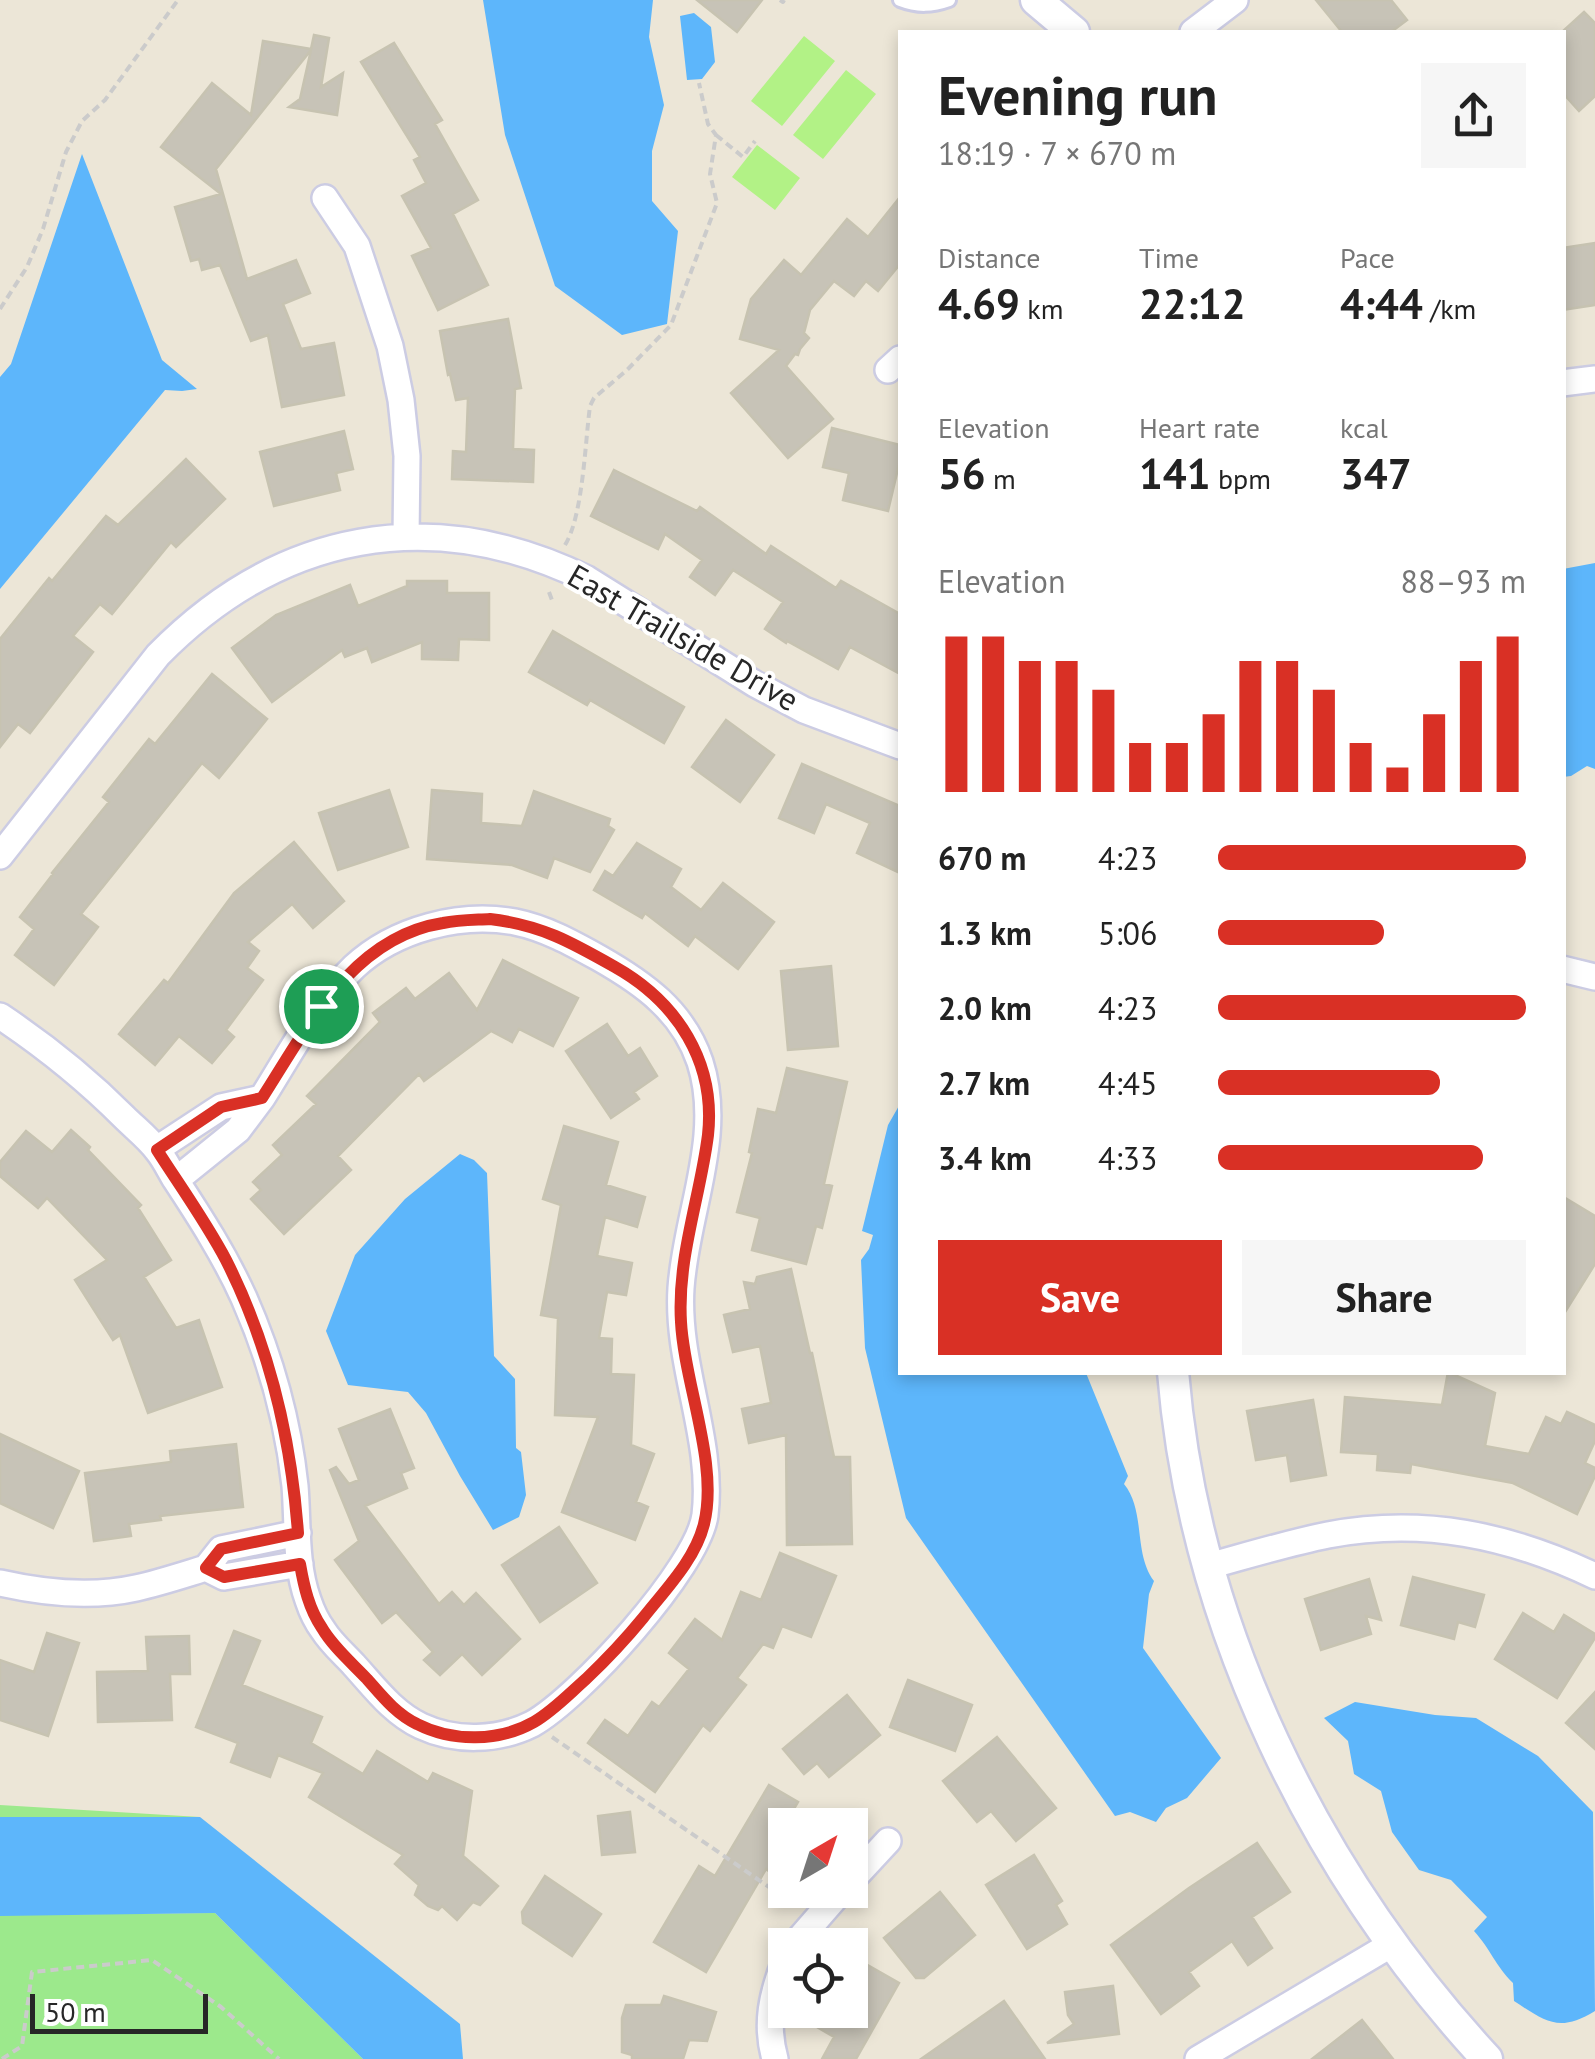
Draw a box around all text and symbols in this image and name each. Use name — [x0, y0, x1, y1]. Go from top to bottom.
text: Evening run — [938, 59, 1218, 130]
button: share — [1421, 63, 1526, 168]
text: 18:19 · 7 × 670 m — [938, 132, 1176, 174]
text: Distance — [938, 239, 1041, 276]
text: Time — [1139, 239, 1199, 276]
text: Pace — [1340, 239, 1395, 276]
text: 4.69 — [938, 276, 1020, 331]
text: 22:12 — [1139, 276, 1246, 331]
text: 4:44 — [1340, 276, 1423, 331]
text: km — [1020, 290, 1063, 327]
text: /km — [1423, 290, 1476, 327]
text: Elevation — [938, 409, 1050, 446]
text: Heart rate — [1139, 409, 1260, 446]
text: kcal — [1340, 409, 1388, 446]
text: 56 — [938, 446, 986, 501]
text: 141 — [1139, 446, 1210, 501]
text: 347 — [1340, 446, 1411, 501]
text: m — [986, 460, 1016, 497]
text: bpm — [1210, 460, 1271, 497]
street label: East Trailside Drive — [561, 554, 806, 720]
text: Elevation — [938, 560, 1065, 602]
text: 88–93 m — [1401, 560, 1526, 602]
text: 670 m — [938, 837, 1026, 879]
text: 4:23 — [1098, 837, 1157, 879]
text: 1.3 km — [938, 912, 1032, 954]
text: 5:06 — [1098, 912, 1157, 954]
pin — [279, 964, 364, 1049]
icon: arrive — [294, 979, 349, 1034]
text: 2.0 km — [938, 987, 1032, 1029]
text: 4:23 — [1098, 987, 1157, 1029]
text: 2.7 km — [938, 1062, 1030, 1104]
text: 4:45 — [1098, 1062, 1157, 1104]
text: 3.4 km — [938, 1137, 1032, 1179]
text: 4:33 — [1098, 1137, 1157, 1179]
button: Save — [938, 1240, 1222, 1355]
button: Share — [1242, 1240, 1526, 1355]
north arrow — [768, 1808, 868, 1908]
map controls — [768, 1808, 868, 2028]
button: locate — [768, 1928, 868, 2028]
scale bar — [30, 1989, 208, 2034]
text: 50 m — [45, 1993, 106, 2030]

